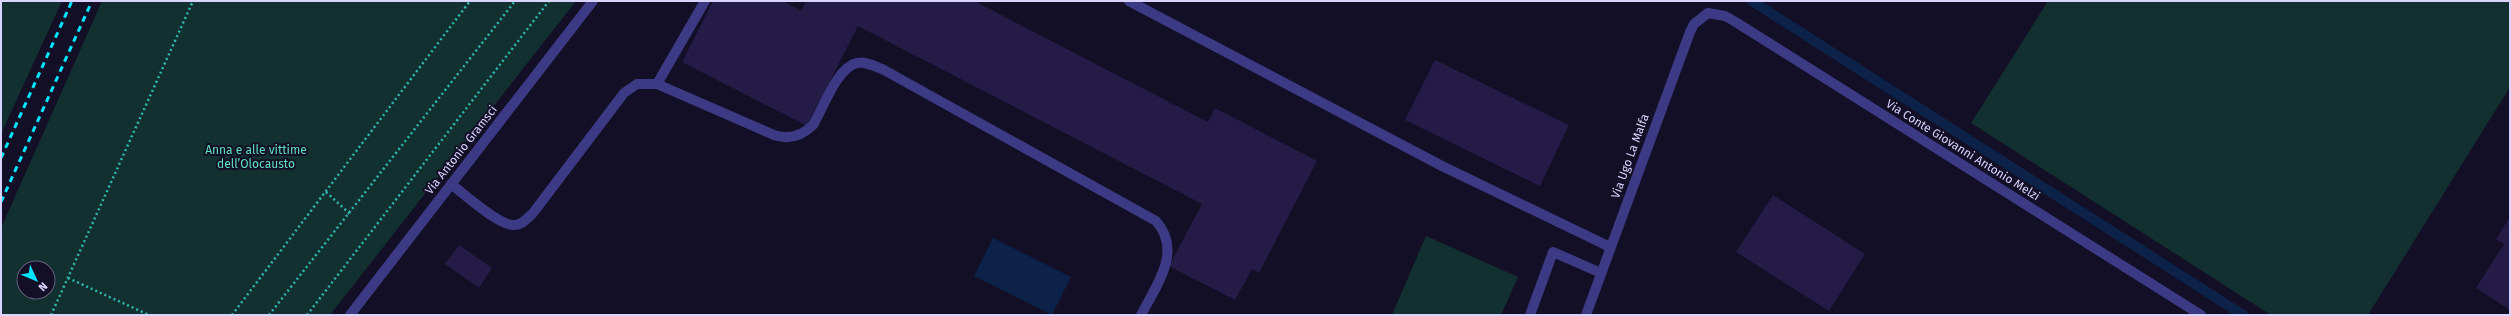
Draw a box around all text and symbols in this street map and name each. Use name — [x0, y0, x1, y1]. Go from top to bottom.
street label: Via Conte Giovanni Antonio Melzi — [1883, 97, 2043, 203]
street label: Via Antonio Gramsci — [422, 103, 500, 197]
street label: Via Ugo La Malfa — [1608, 112, 1652, 200]
park label: Anna e alle vittime dell’Olocausto — [205, 143, 307, 171]
north arrow — [16, 260, 56, 300]
text: N — [36, 279, 50, 294]

